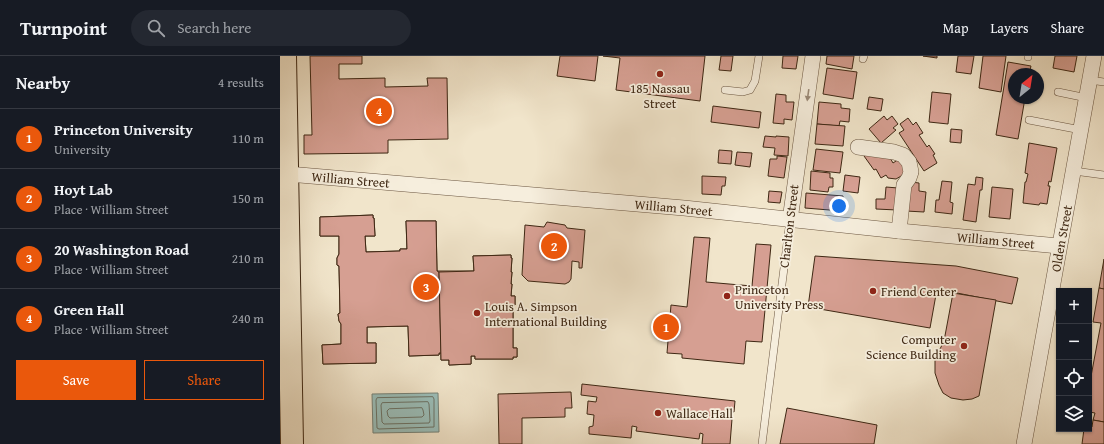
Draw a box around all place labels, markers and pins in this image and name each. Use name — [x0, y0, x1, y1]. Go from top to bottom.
marker: 185 Nassau Street — [655, 69, 665, 79]
place label: 185 Nassau Street — [630, 79, 690, 113]
pin: 4 — [366, 96, 392, 126]
pin: 2 — [541, 231, 567, 261]
pin: 3 — [413, 272, 439, 302]
place label: Princeton University Press — [735, 280, 823, 314]
place label: Friend Center — [881, 282, 957, 301]
marker: Friend Center — [868, 286, 878, 296]
marker: Princeton University Press — [722, 291, 732, 301]
place label: Louis A. Simpson International Building — [485, 297, 607, 331]
marker: Louis A. Simpson International Building — [472, 308, 482, 318]
pin: 1 — [653, 312, 679, 342]
place label: Computer Science Building — [866, 330, 957, 364]
marker: Computer Science Building — [959, 341, 969, 351]
place label: Wallace Hall — [666, 404, 733, 423]
marker: Wallace Hall — [653, 408, 663, 418]

